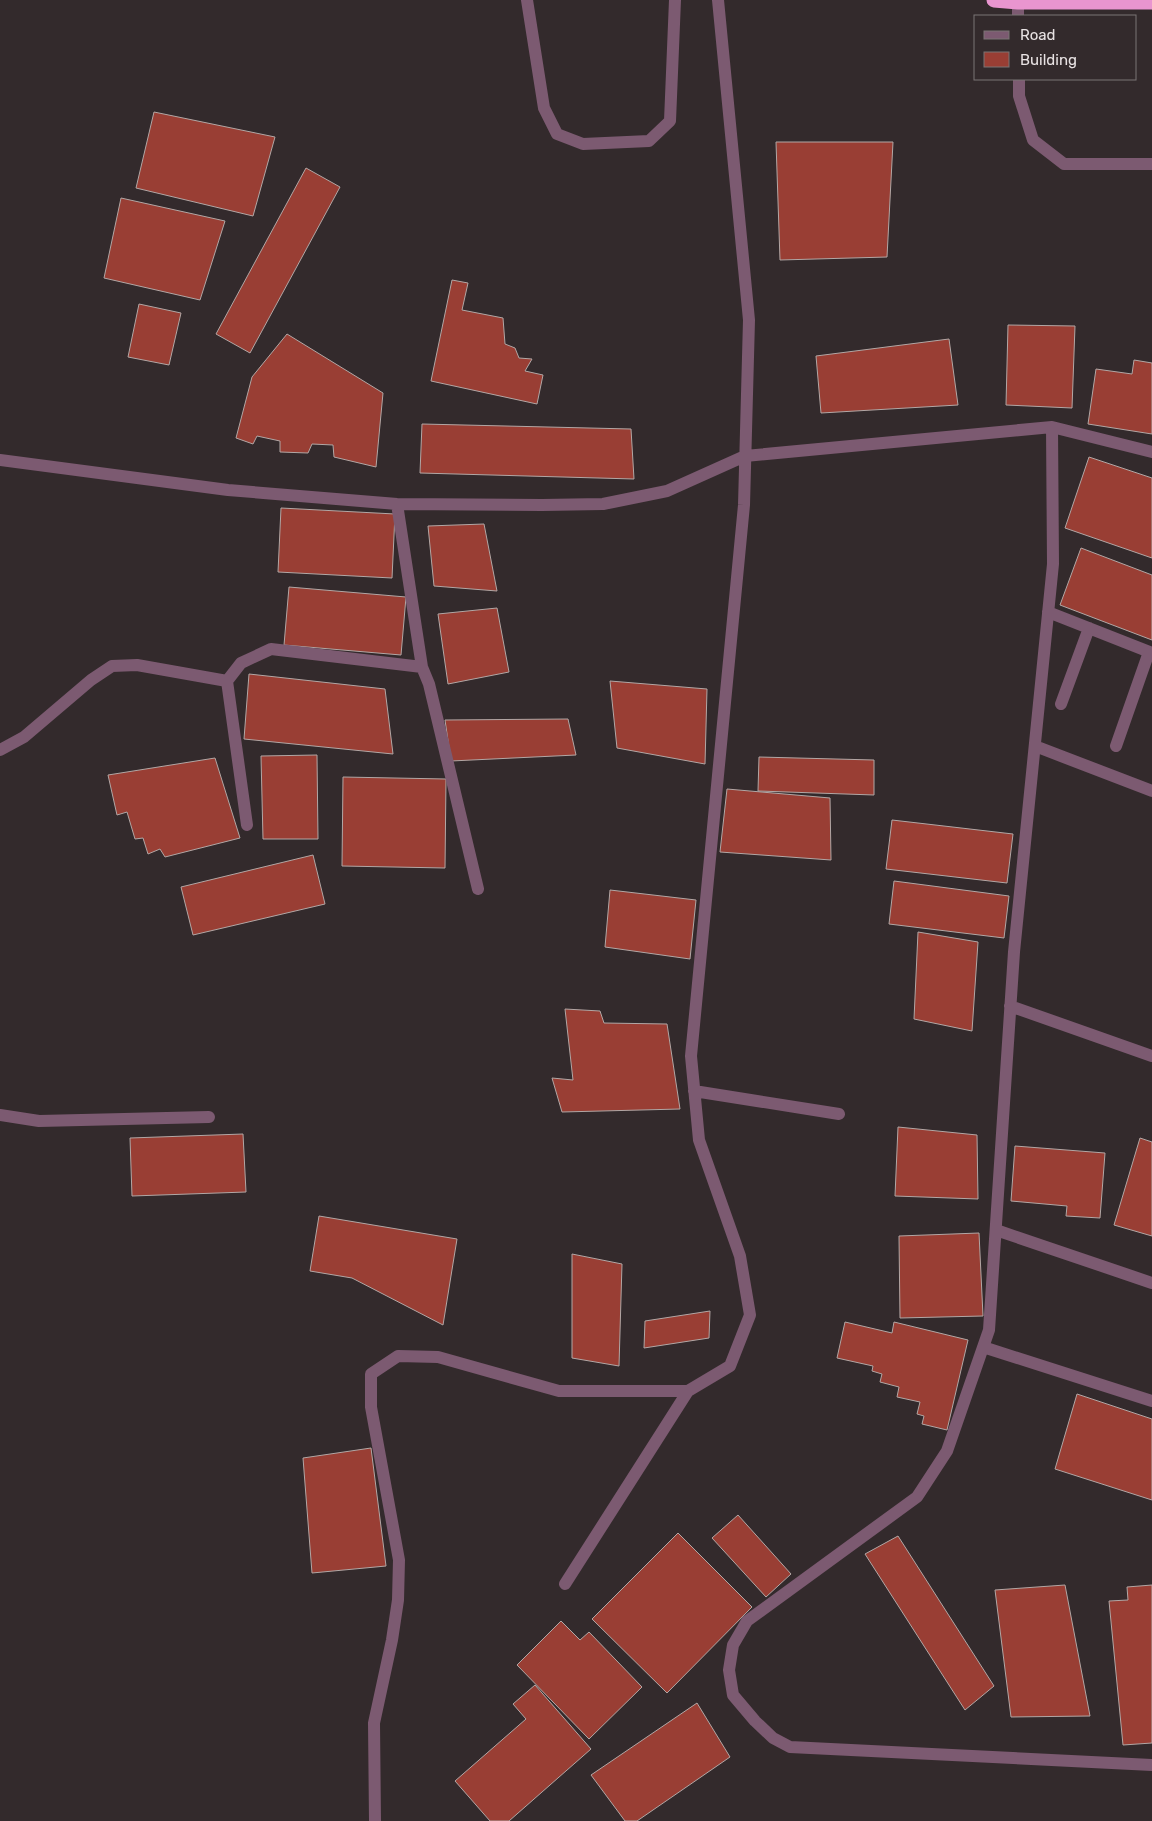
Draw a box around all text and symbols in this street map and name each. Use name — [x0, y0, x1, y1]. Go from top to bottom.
legend — [974, 15, 1137, 80]
text: Road — [1020, 26, 1056, 44]
text: Building — [1020, 51, 1077, 69]

